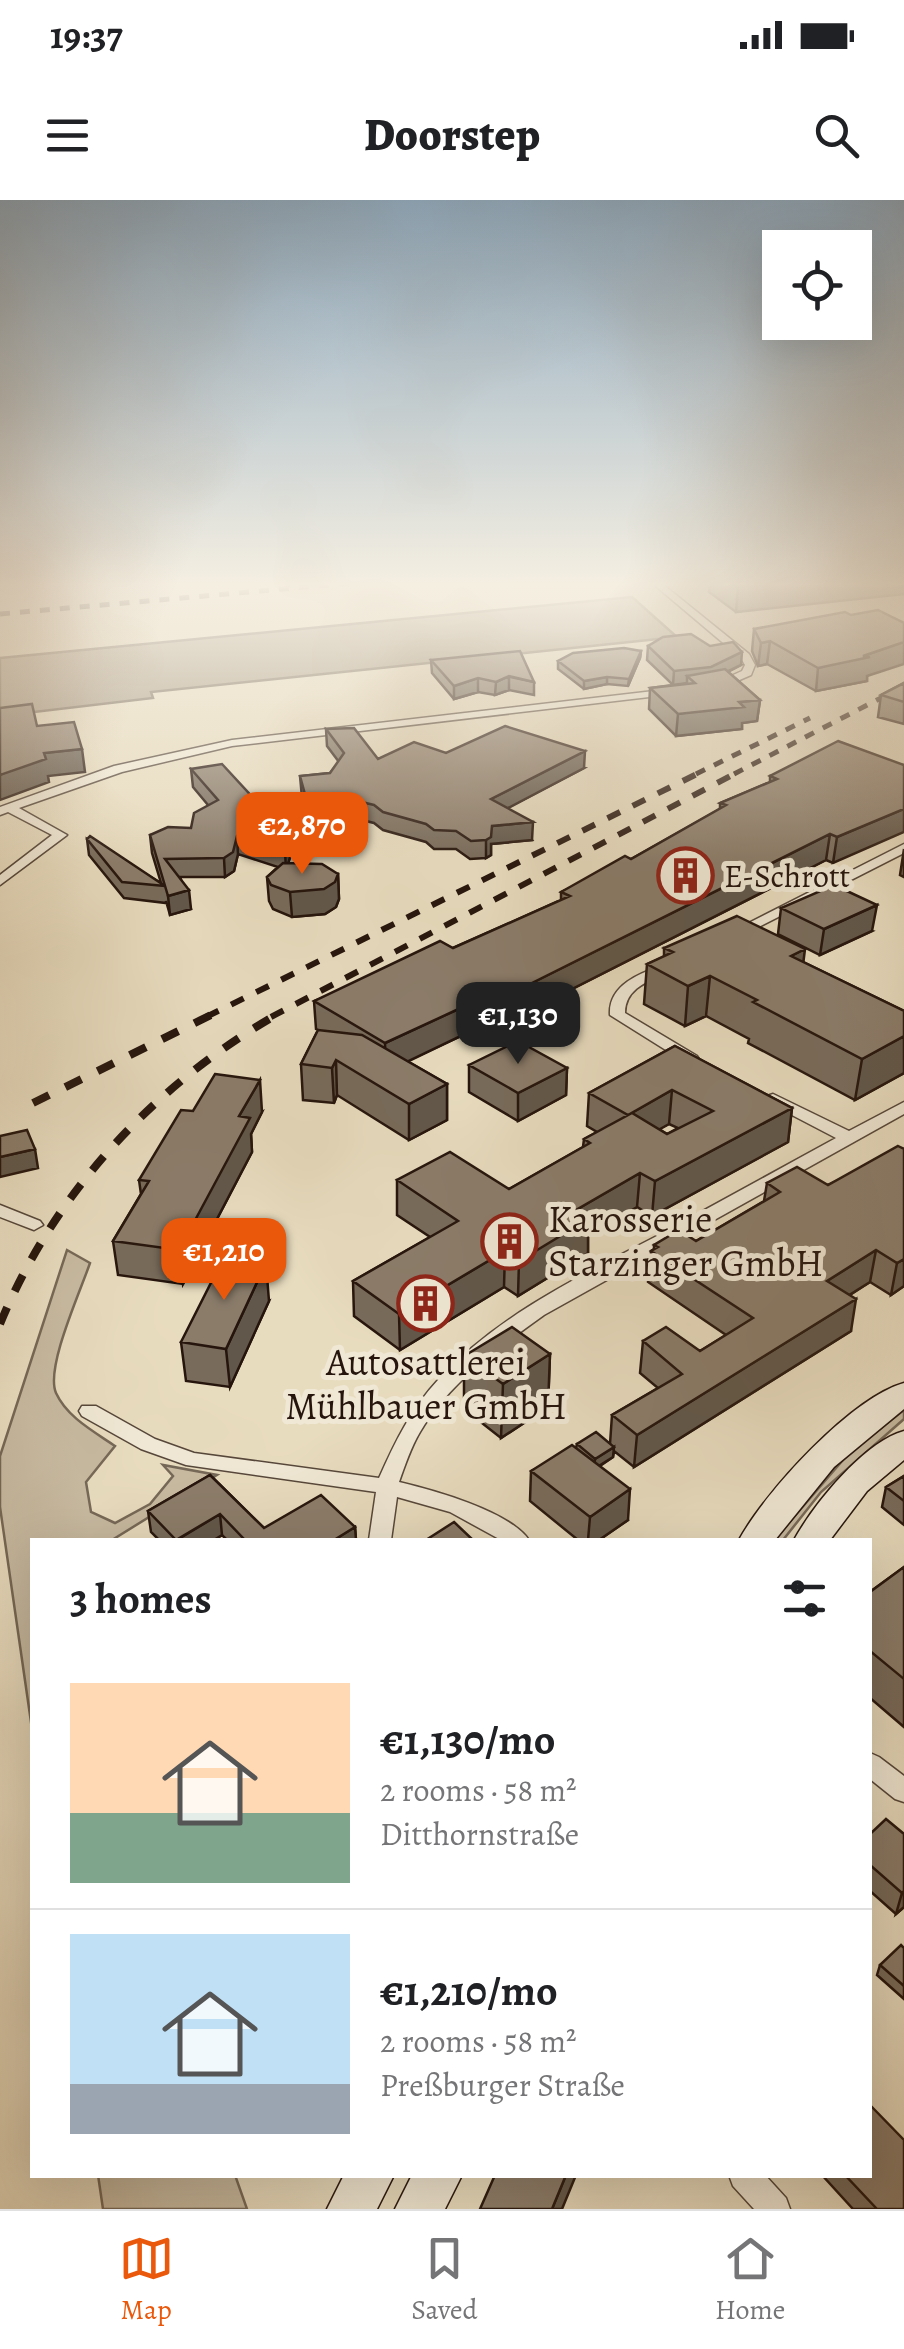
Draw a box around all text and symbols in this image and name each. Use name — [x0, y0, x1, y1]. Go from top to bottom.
text: 19:37 — [50, 9, 123, 61]
text: Doorstep — [364, 104, 540, 166]
icon: menu — [40, 108, 95, 163]
icon: search — [809, 108, 864, 163]
map controls — [762, 230, 872, 340]
button: locate — [762, 230, 872, 340]
pin: €2,870 — [221, 792, 383, 877]
text: €2,870 — [258, 802, 346, 846]
building icon: E-Schrott — [655, 846, 715, 906]
place label: E-Schrott — [724, 854, 850, 898]
pin: €1,130 — [437, 982, 599, 1067]
text: €1,130 — [478, 992, 558, 1036]
place label: Karosserie Starzinger GmbH — [548, 1193, 824, 1289]
building icon: Karosserie Starzinger GmbH — [479, 1211, 539, 1271]
pin: €1,210 — [143, 1218, 305, 1303]
text: €1,210 — [183, 1228, 265, 1272]
building icon: Autosattlerei Mühlbauer GmbH — [396, 1274, 456, 1334]
place label: Autosattlerei Mühlbauer GmbH — [285, 1336, 567, 1432]
text: 3 homes — [70, 1570, 212, 1627]
icon: filters — [777, 1571, 832, 1626]
text: €1,130/mo — [380, 1711, 555, 1768]
icon: home — [150, 1723, 270, 1843]
text: 2 rooms · 58 m² — [380, 1768, 577, 1812]
text: Ditthornstraße — [380, 1812, 579, 1856]
text: €1,210/mo — [380, 1962, 558, 2019]
icon: home — [150, 1974, 270, 2094]
text: 2 rooms · 58 m² — [380, 2019, 577, 2063]
text: Preßburger Straße — [380, 2063, 625, 2107]
tab: Map — [119, 2231, 174, 2329]
tab: Saved — [411, 2231, 478, 2329]
tab: Home — [715, 2231, 785, 2329]

